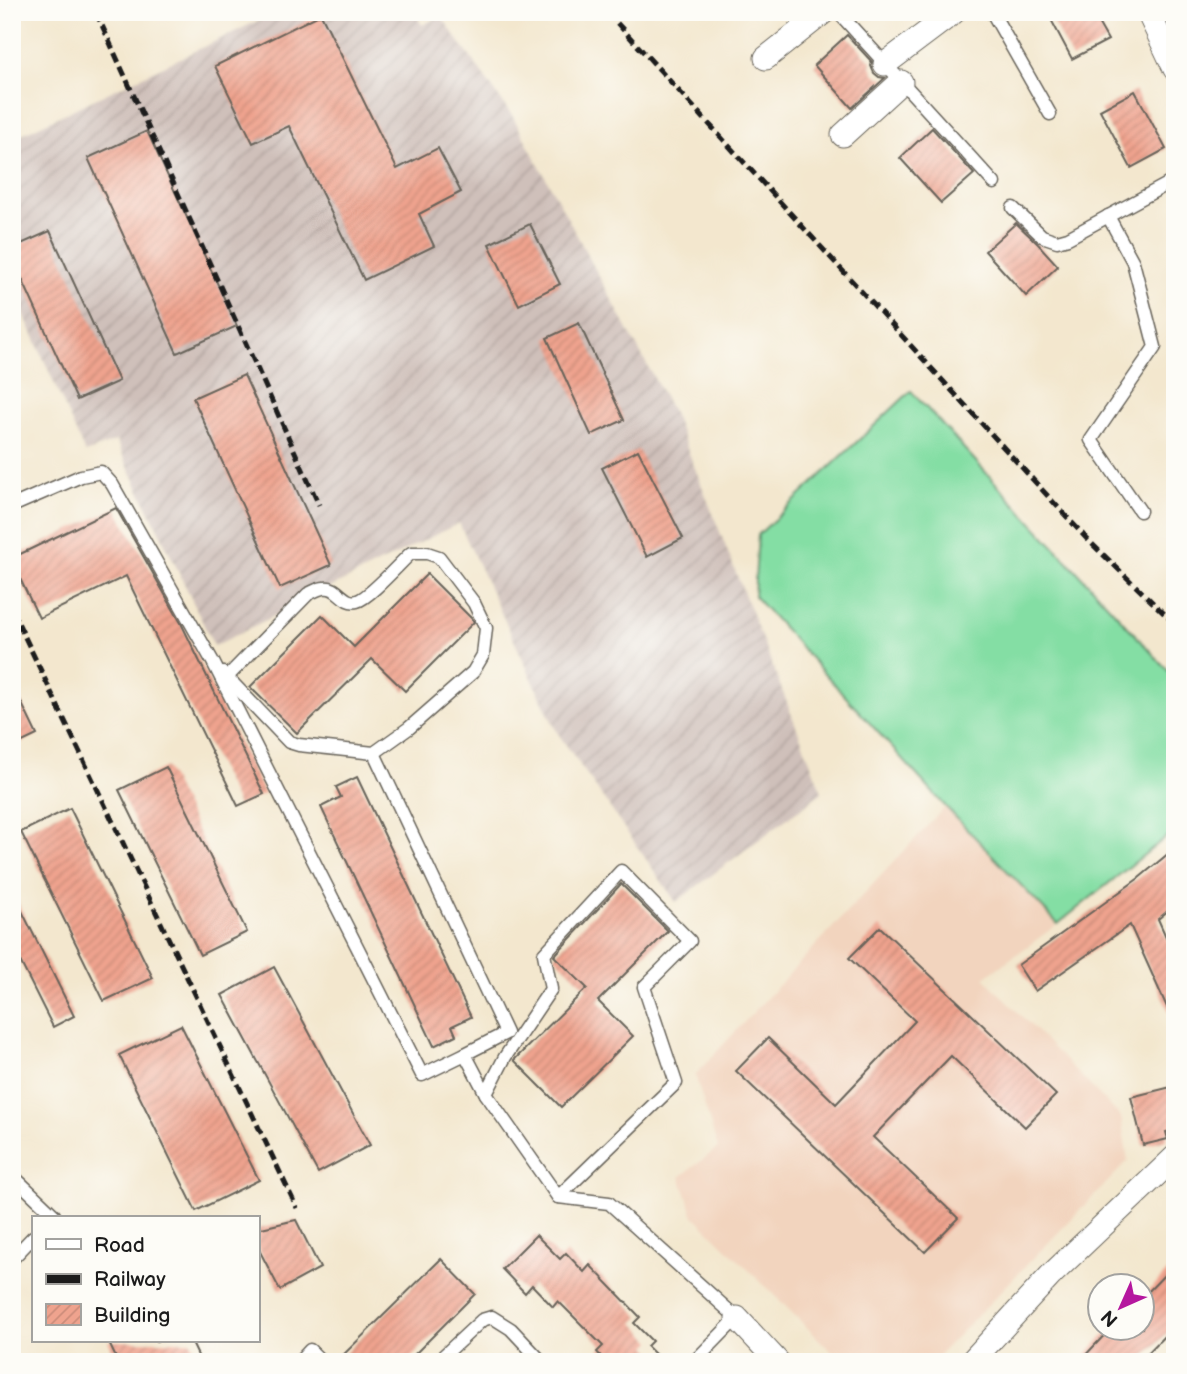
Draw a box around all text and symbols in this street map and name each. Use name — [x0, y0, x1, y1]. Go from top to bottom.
legend — [32, 1216, 259, 1342]
text: Road — [94, 1233, 145, 1258]
text: Railway — [94, 1267, 166, 1292]
north arrow — [1086, 1272, 1156, 1342]
text: Building — [94, 1303, 170, 1328]
text: N — [1097, 1305, 1123, 1331]

